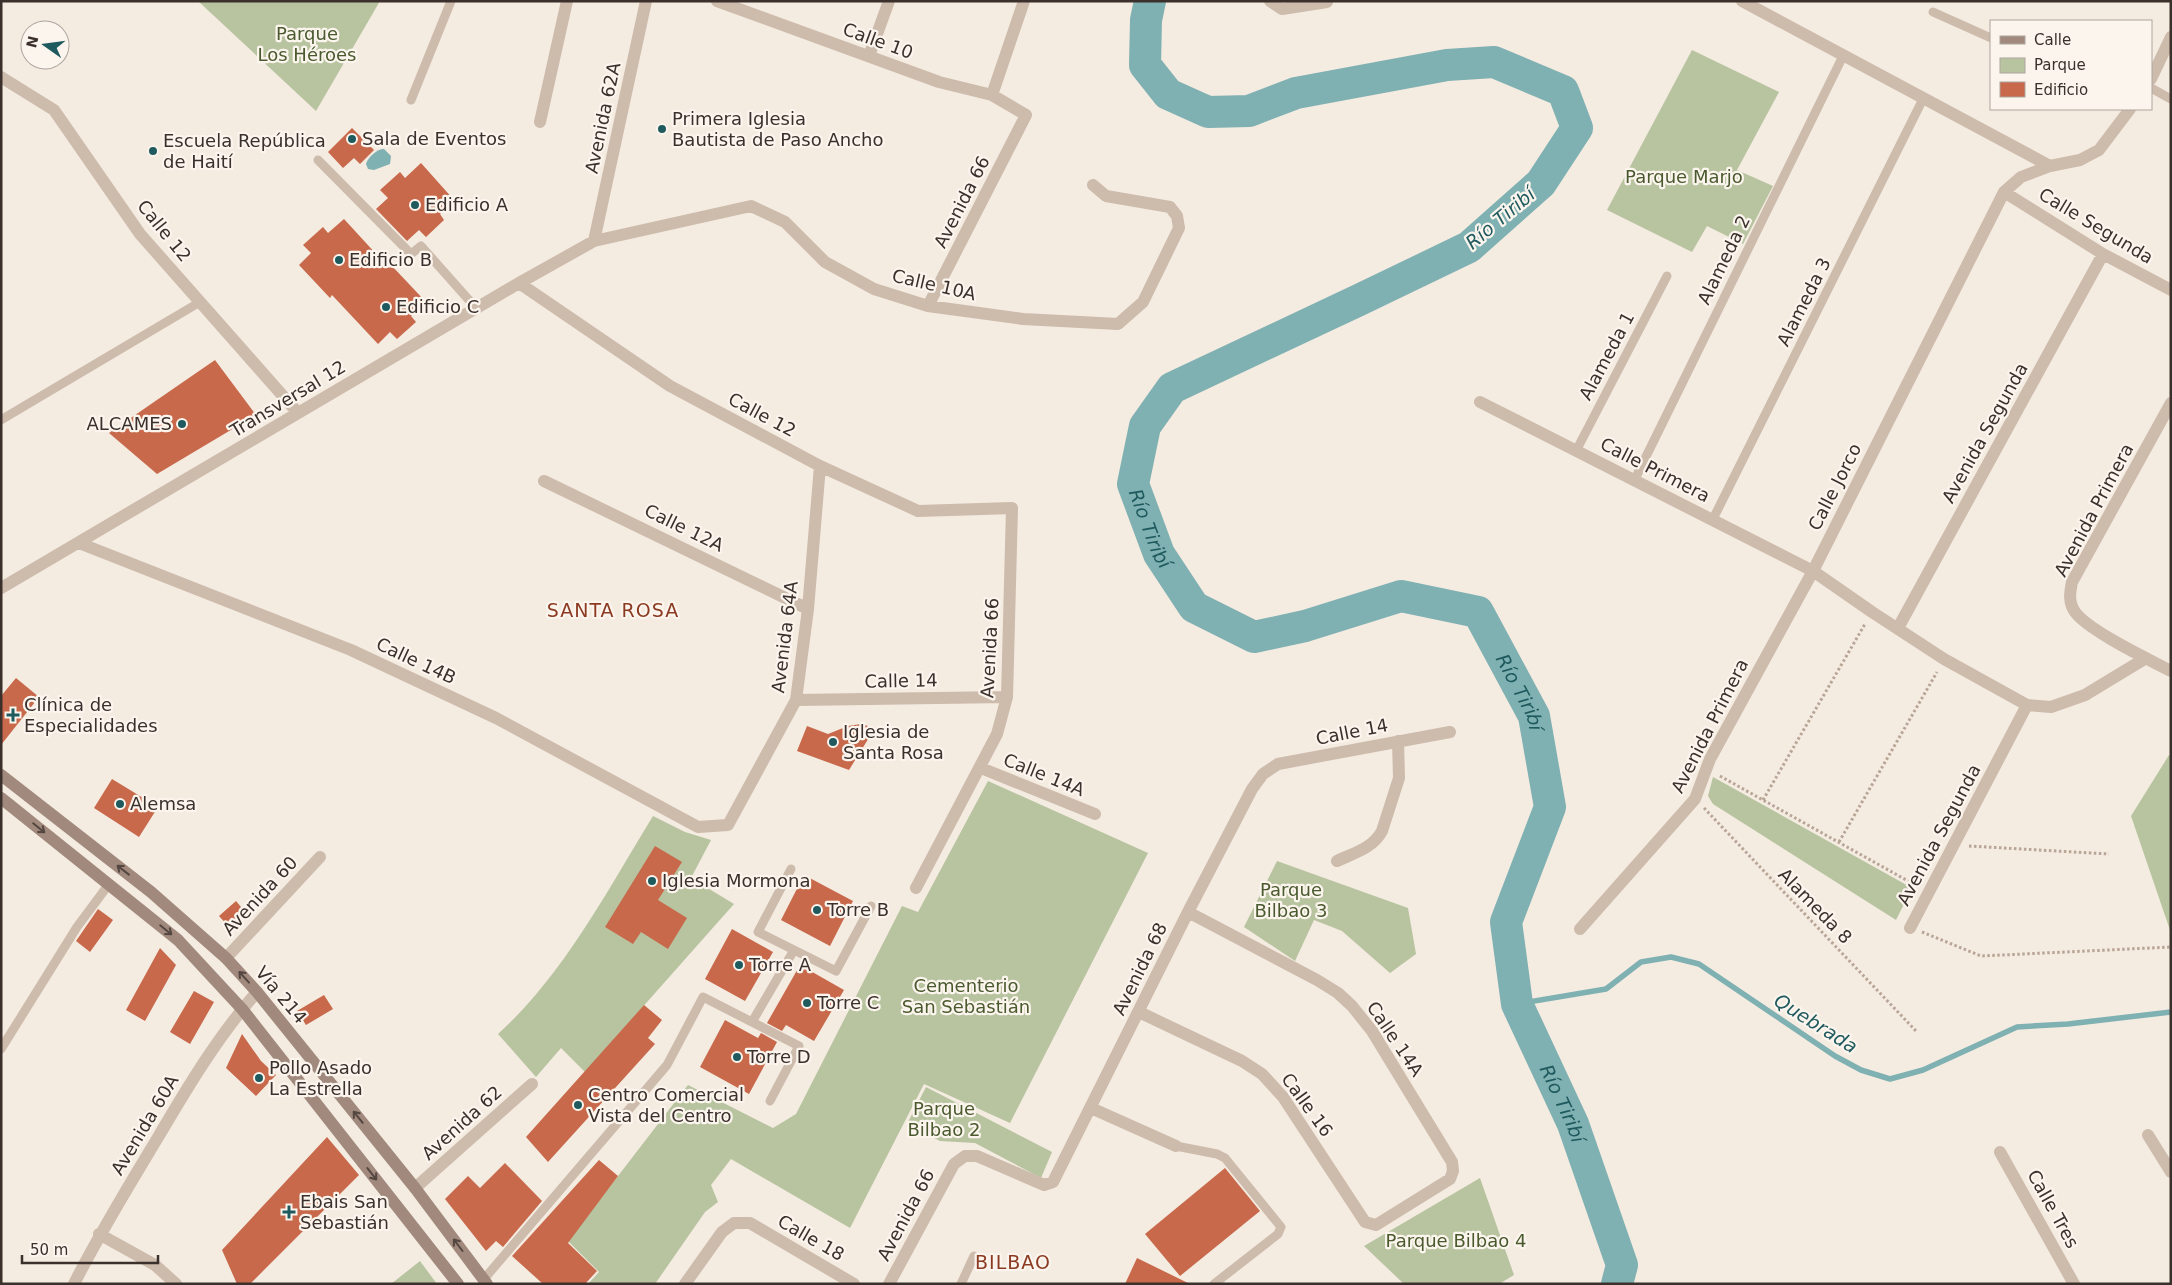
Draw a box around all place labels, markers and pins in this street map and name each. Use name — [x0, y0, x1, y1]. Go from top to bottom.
place label: Primera Iglesia Bautista de Paso Ancho — [672, 108, 883, 150]
marker: Primera Iglesia Bautista de Paso Ancho — [656, 123, 668, 135]
place label: Sala de Eventos — [362, 128, 506, 149]
place label: Escuela República de Haití — [163, 130, 326, 172]
marker: Sala de Eventos — [346, 133, 358, 145]
marker: Escuela República de Haití — [147, 145, 159, 157]
place label: Edificio A — [425, 194, 509, 215]
marker: Edificio A — [409, 199, 421, 211]
place label: Edificio B — [349, 249, 432, 270]
marker: Edificio B — [333, 254, 345, 266]
place label: Edificio C — [396, 296, 479, 317]
marker: Edificio C — [380, 301, 392, 313]
place label: ALCAMES — [86, 413, 172, 434]
marker: ALCAMES — [176, 418, 188, 430]
place label: Clínica de Especialidades — [24, 694, 158, 736]
marker: Clínica de Especialidades — [6, 708, 20, 722]
place label: Iglesia de Santa Rosa — [843, 721, 944, 763]
marker: Iglesia de Santa Rosa — [827, 736, 839, 748]
place label: Alemsa — [130, 793, 196, 814]
marker: Alemsa — [114, 798, 126, 810]
place label: Iglesia Mormona — [662, 870, 811, 891]
marker: Iglesia Mormona — [646, 875, 658, 887]
place label: Torre B — [826, 899, 889, 920]
marker: Torre B — [811, 904, 823, 916]
place label: Torre A — [748, 954, 812, 975]
marker: Torre A — [733, 959, 745, 971]
place label: Torre C — [816, 992, 879, 1013]
marker: Torre C — [801, 997, 813, 1009]
place label: Torre D — [746, 1046, 811, 1067]
marker: Torre D — [731, 1051, 743, 1063]
place label: Pollo Asado La Estrella — [269, 1057, 372, 1099]
marker: Pollo Asado La Estrella — [253, 1072, 265, 1084]
place label: Centro Comercial Vista del Centro — [588, 1084, 744, 1126]
marker: Centro Comercial Vista del Centro — [572, 1099, 584, 1111]
place label: Ebais San Sebastián — [300, 1191, 389, 1233]
marker: Ebais San Sebastián — [282, 1205, 296, 1219]

